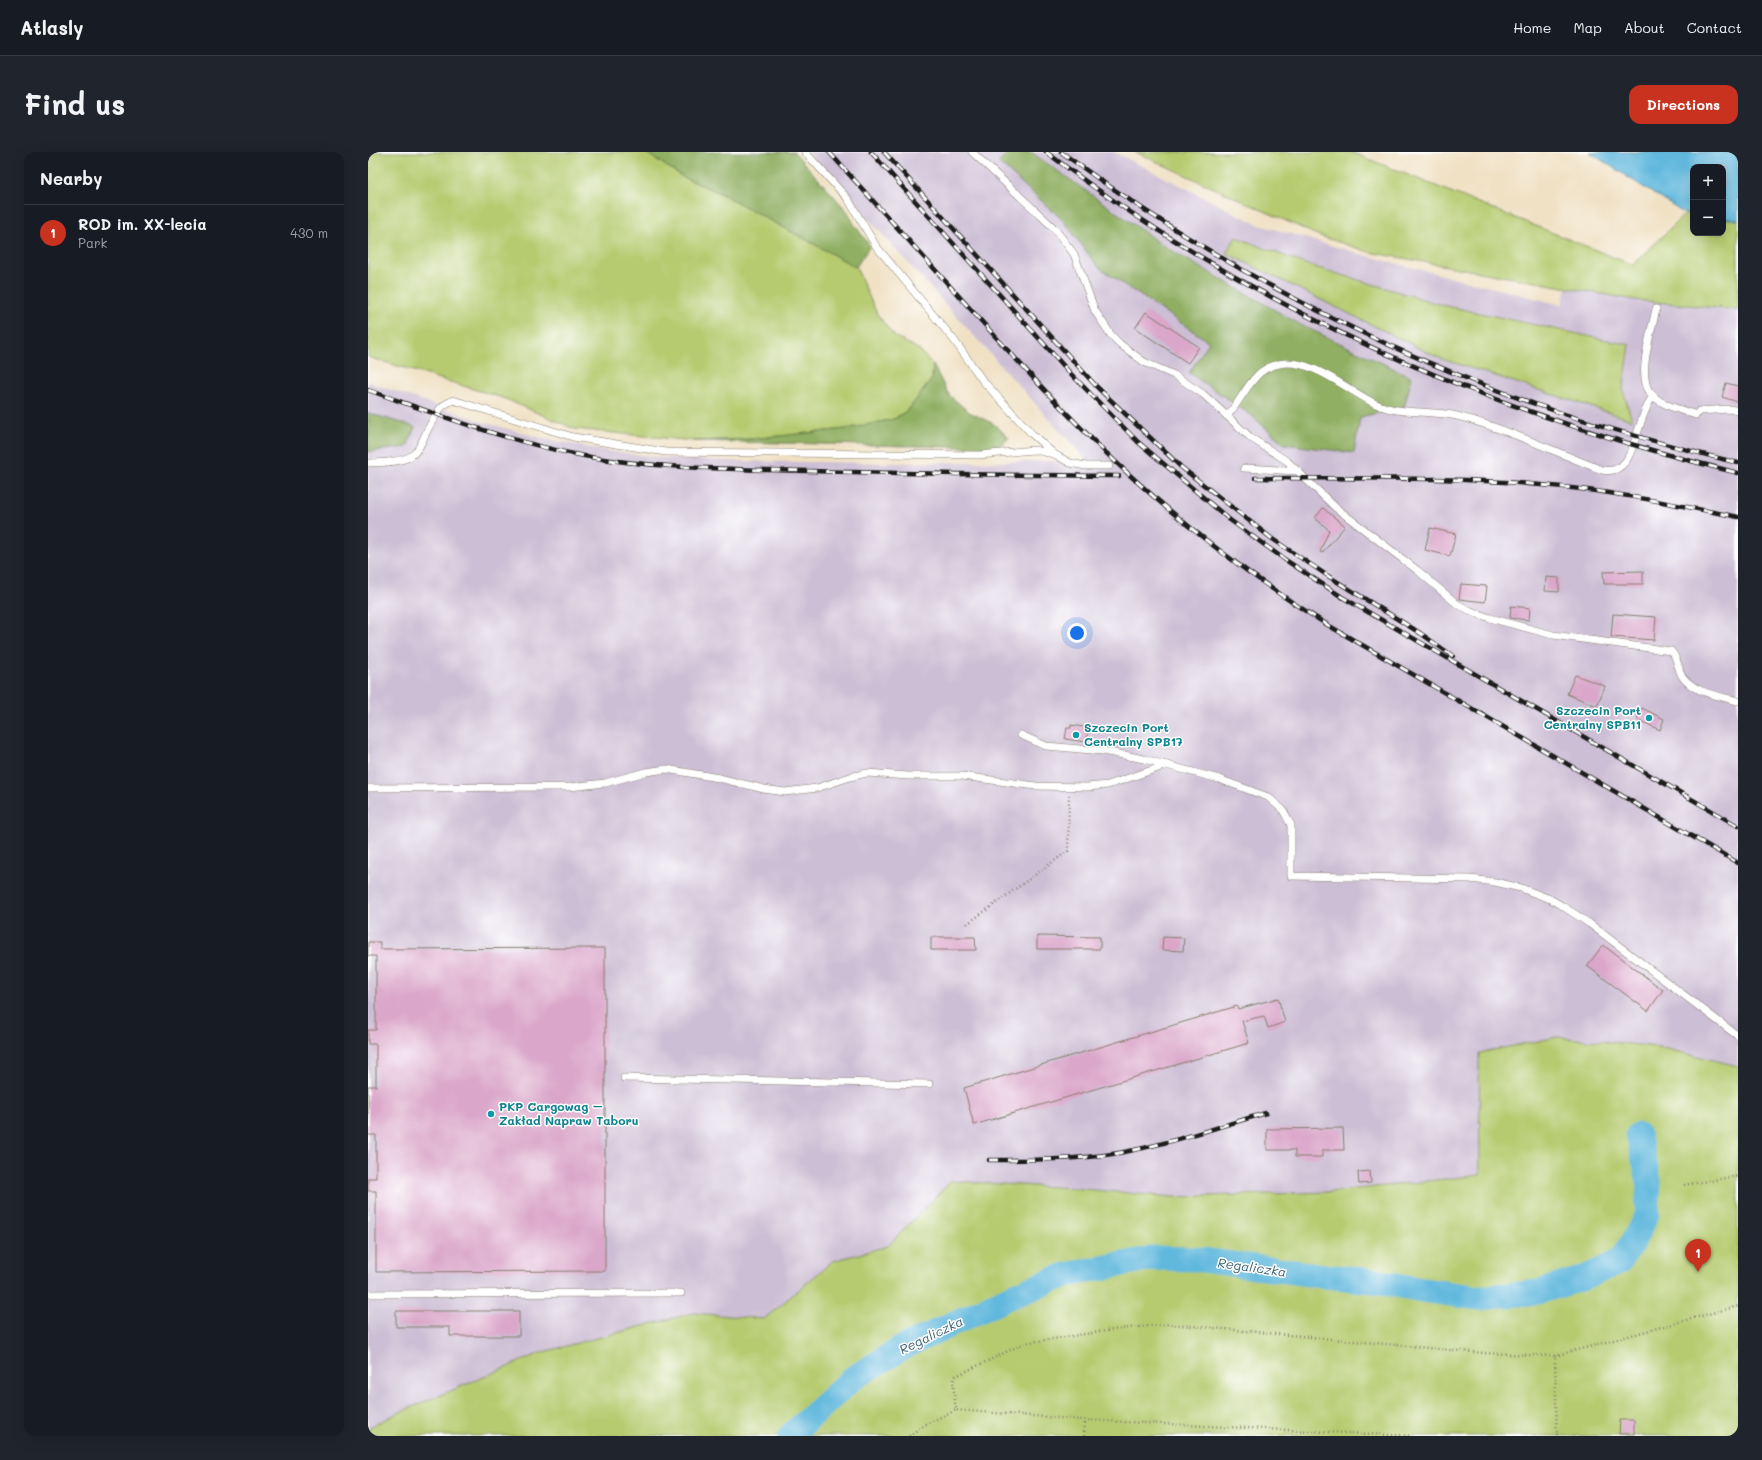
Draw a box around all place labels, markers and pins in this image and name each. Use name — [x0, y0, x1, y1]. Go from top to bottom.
place label: Szczecin Port Centralny SPB11 — [1544, 702, 1641, 732]
marker: Szczecin Port Centralny SPB11 — [1644, 713, 1654, 723]
place label: Szczecin Port Centralny SPB17 — [1084, 719, 1183, 749]
marker: Szczecin Port Centralny SPB17 — [1071, 730, 1081, 740]
place label: PKP Cargowag – Zakład Napraw Taboru — [499, 1098, 639, 1128]
marker: PKP Cargowag – Zakład Napraw Taboru — [486, 1109, 496, 1119]
pin: 1 — [1685, 1239, 1711, 1272]

